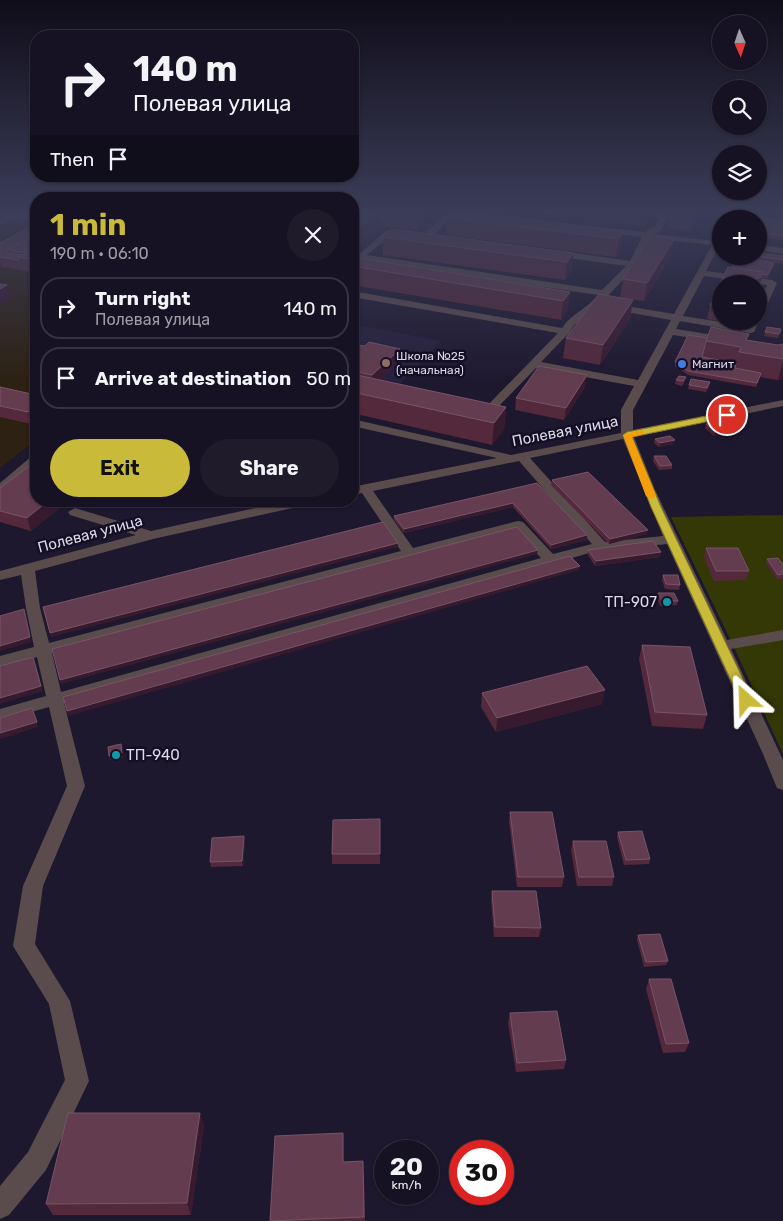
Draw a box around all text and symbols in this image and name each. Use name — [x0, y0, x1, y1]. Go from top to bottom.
north arrow — [712, 15, 768, 70]
map controls — [712, 15, 767, 330]
text: 140 m — [133, 48, 238, 90]
icon: right — [50, 50, 115, 115]
button: search — [712, 80, 767, 135]
text: Полевая улица — [133, 90, 291, 117]
icon: arrive — [104, 145, 132, 173]
button: layers — [712, 145, 767, 200]
text: Then — [50, 148, 94, 171]
text: 1 min — [50, 207, 127, 243]
button: close — [287, 209, 339, 261]
button: + — [712, 210, 767, 265]
text: 190 m · 06:10 — [50, 244, 149, 263]
button: − — [712, 275, 767, 330]
text: Turn right — [95, 287, 190, 310]
icon: right — [52, 294, 80, 322]
text: 140 m — [283, 297, 337, 320]
text: Полевая улица — [95, 310, 210, 329]
place label: Школа №25 (начальная) — [396, 349, 465, 377]
marker: Школа №25 (начальная) — [380, 357, 392, 369]
place label: Магнит — [692, 357, 734, 371]
marker: Магнит — [676, 358, 688, 370]
icon: arrive — [52, 364, 80, 392]
text: Arrive at destination — [95, 367, 291, 390]
text: 50 m — [306, 367, 351, 390]
pin — [706, 394, 748, 436]
icon: arrive — [713, 401, 741, 429]
street label: Полевая улица — [510, 412, 620, 450]
button: Exit — [50, 439, 190, 497]
button: Share — [200, 439, 339, 497]
street label: Полевая улица — [36, 511, 144, 557]
place label: ТП-907 — [605, 593, 657, 611]
marker: ТП-907 — [661, 596, 673, 608]
position arrow — [719, 673, 771, 725]
place label: ТП-940 — [126, 746, 180, 764]
marker: ТП-940 — [110, 749, 122, 761]
speed limit sign: 30 — [449, 1140, 514, 1205]
text: 20 — [390, 1152, 423, 1181]
text: km/h — [392, 1178, 421, 1192]

